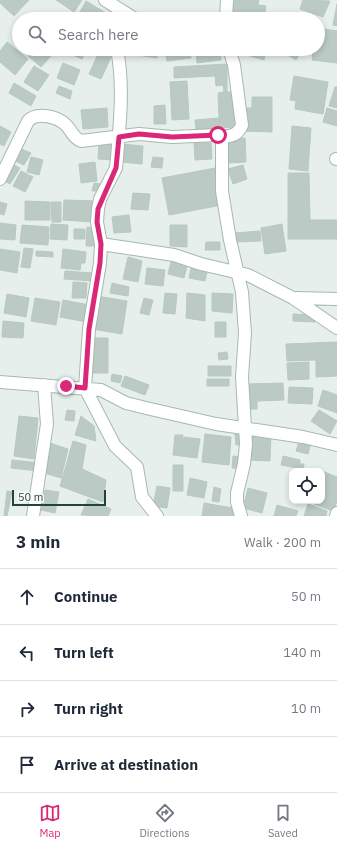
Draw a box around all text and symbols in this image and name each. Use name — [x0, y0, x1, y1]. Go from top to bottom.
search box — [12, 12, 325, 56]
icon: search — [26, 23, 48, 45]
text: Search here — [58, 25, 138, 44]
route start — [209, 126, 227, 144]
route end — [57, 377, 75, 395]
map controls — [289, 468, 325, 504]
button: locate — [289, 468, 325, 504]
scale bar — [12, 488, 106, 507]
text: 50 m — [18, 490, 43, 504]
text: 3 min — [16, 531, 60, 553]
text: Walk · 200 m — [244, 534, 321, 551]
icon: ahead — [16, 586, 38, 608]
text: Continue — [54, 587, 118, 606]
text: 50 m — [291, 588, 321, 605]
icon: left — [16, 642, 38, 664]
text: Turn left — [54, 643, 114, 662]
text: 140 m — [283, 644, 321, 661]
icon: right — [16, 698, 38, 720]
text: Turn right — [54, 699, 123, 718]
text: 10 m — [291, 700, 321, 717]
icon: arrive — [16, 754, 38, 776]
text: Arrive at destination — [54, 755, 198, 774]
tab: Map — [39, 802, 61, 840]
tab: Directions — [139, 802, 190, 840]
tab: Saved — [268, 802, 298, 840]

